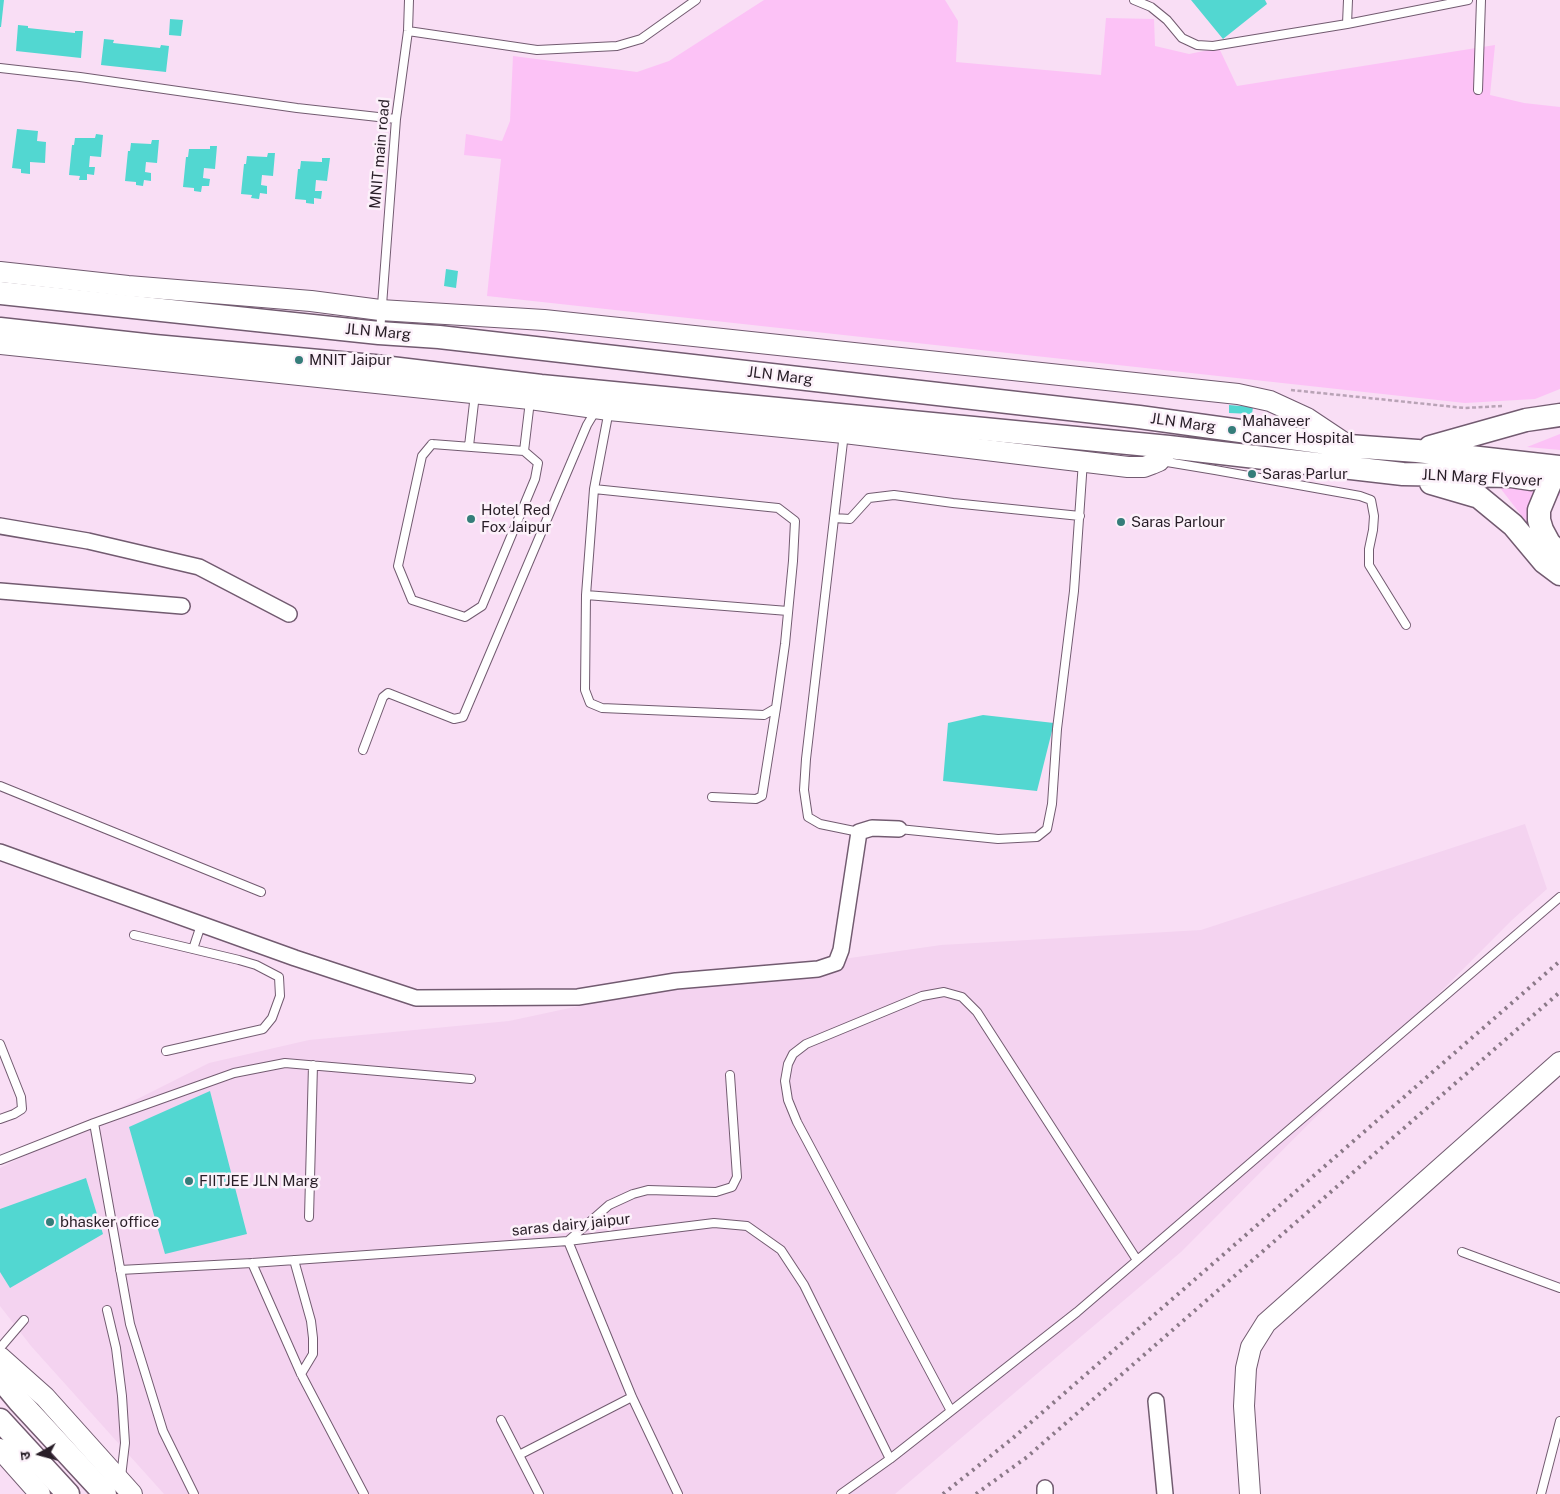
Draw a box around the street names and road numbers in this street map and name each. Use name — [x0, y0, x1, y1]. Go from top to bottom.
street label: MNIT main road — [366, 98, 394, 210]
street label: JLN Marg — [344, 320, 412, 344]
street label: JLN Marg — [746, 363, 814, 389]
street label: JLN Marg — [1149, 409, 1217, 437]
street label: JLN Marg Flyover — [1421, 466, 1543, 490]
street label: saras dairy jaipur — [511, 1210, 631, 1240]

